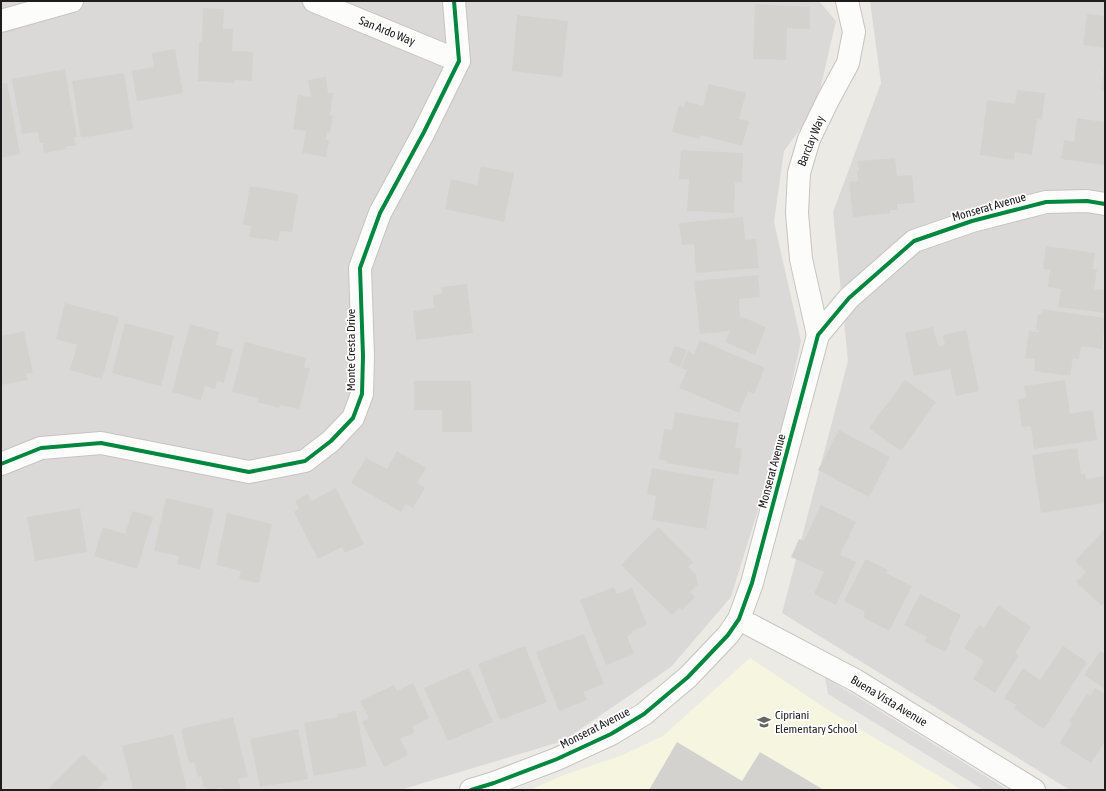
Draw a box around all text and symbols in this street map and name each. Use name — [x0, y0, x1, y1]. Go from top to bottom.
street label: San Ardo Way — [357, 13, 417, 49]
street label: Barclay Way — [794, 114, 828, 168]
street label: Monserat Avenue — [950, 190, 1028, 224]
street label: Monte Cresta Drive — [344, 309, 358, 391]
street label: Monserat Avenue — [755, 432, 789, 510]
street label: Buena Vista Avenue — [848, 673, 930, 729]
street label: Monserat Avenue — [558, 704, 632, 752]
place label: Cipriani Elementary School — [775, 708, 858, 736]
school or university icon: Cipriani Elementary School — [756, 714, 772, 730]

